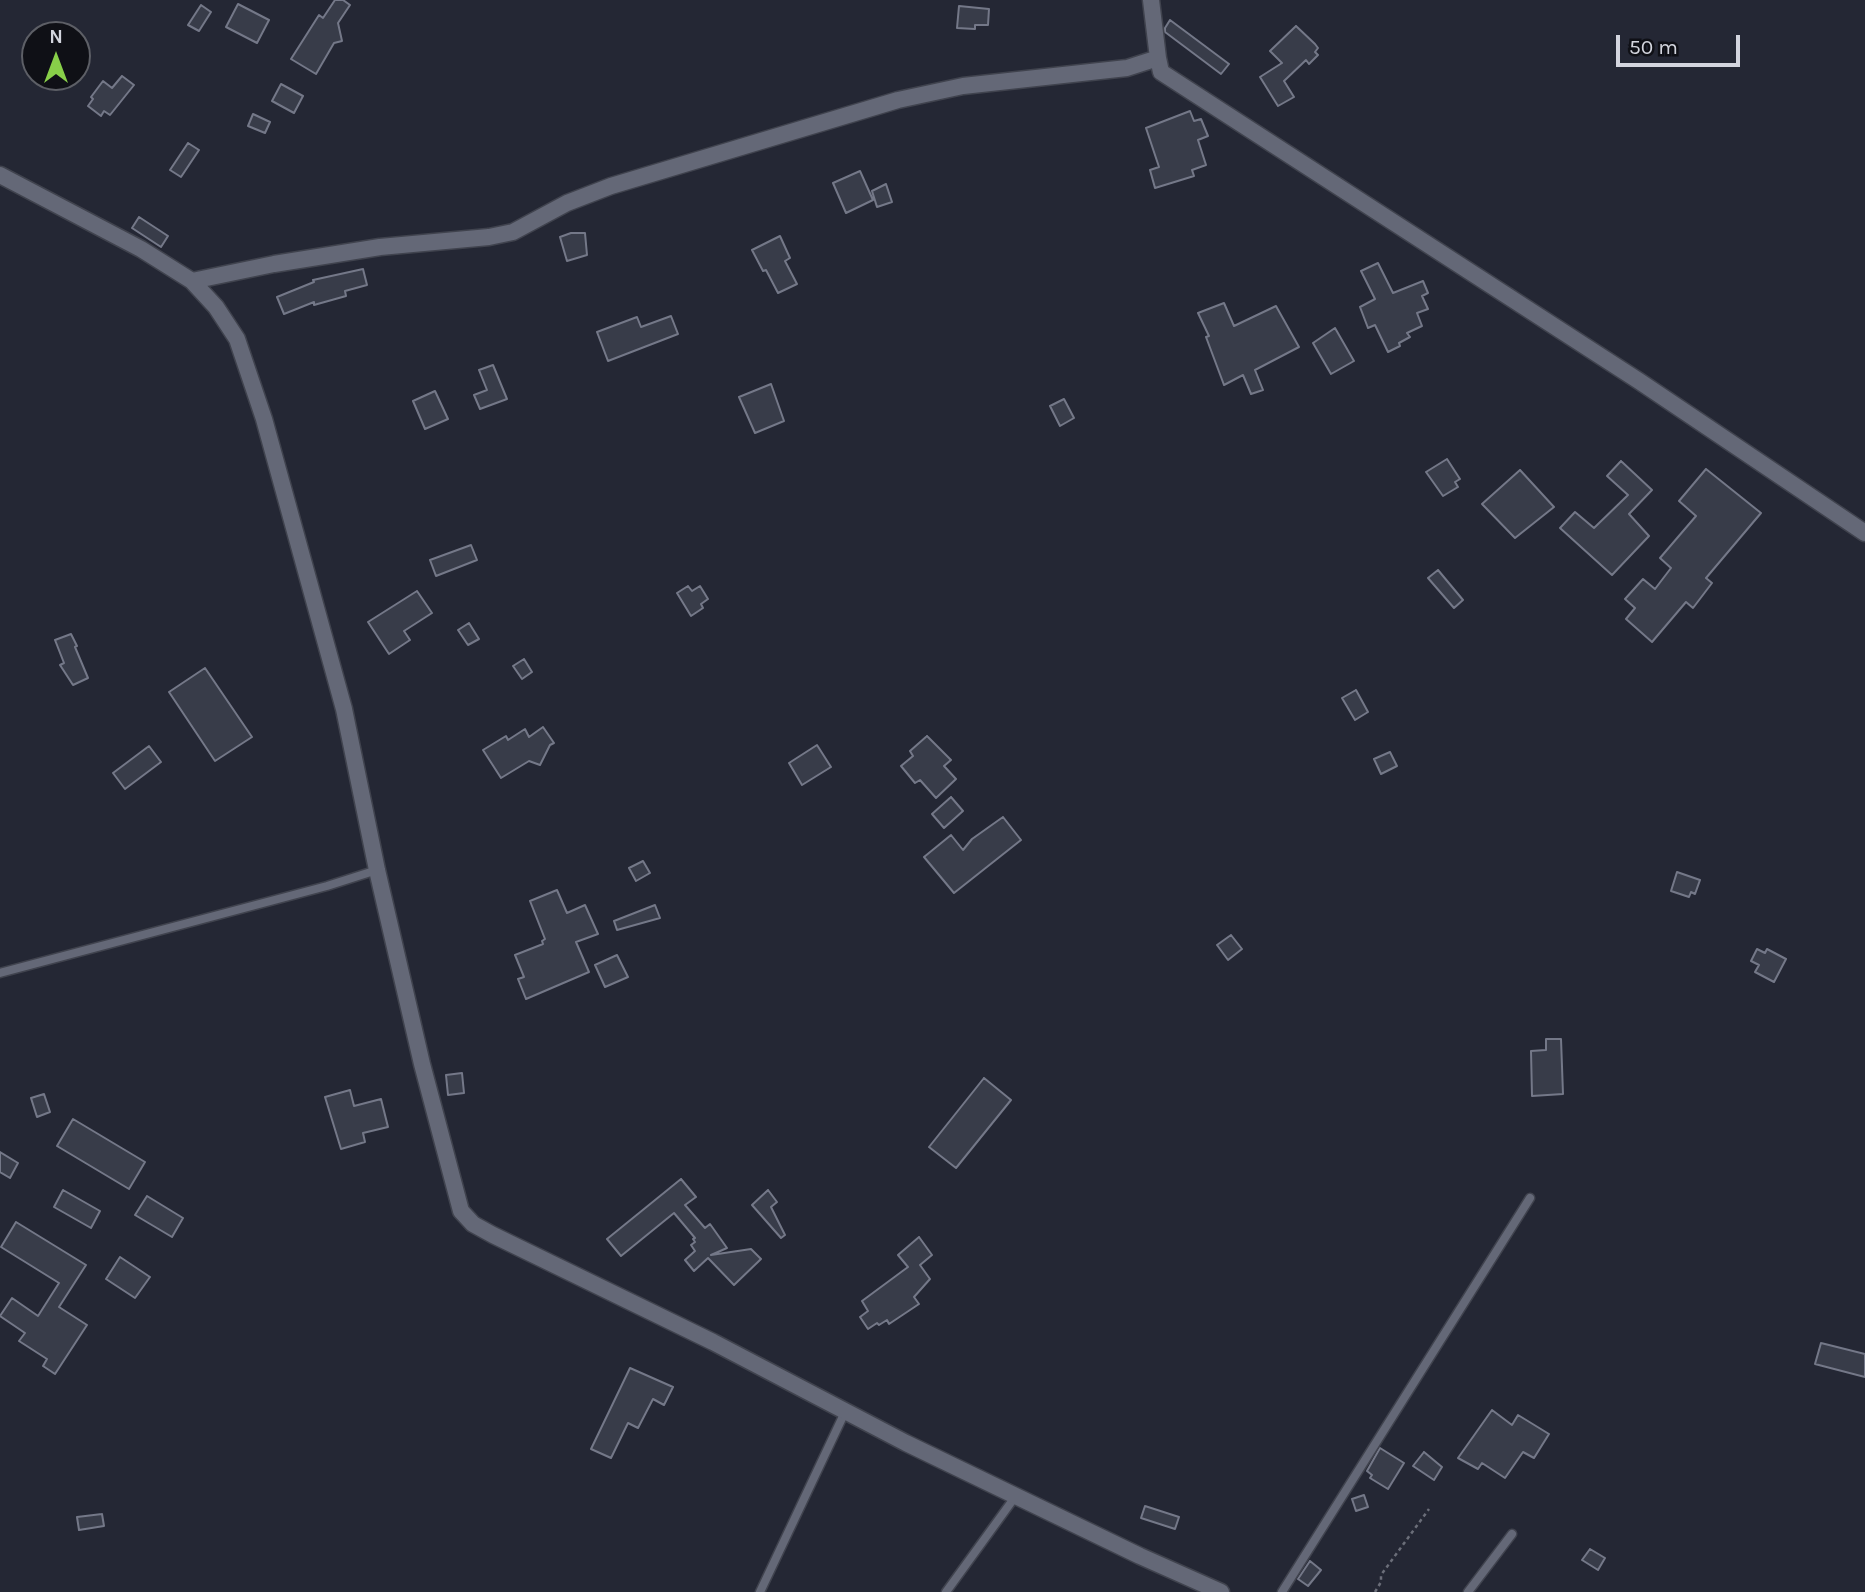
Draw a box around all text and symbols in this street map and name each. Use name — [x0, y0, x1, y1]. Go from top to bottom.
north arrow — [21, 21, 91, 91]
scale bar — [1620, 21, 1744, 65]
text: N — [49, 26, 63, 48]
text: 50 m — [1629, 35, 1678, 59]

